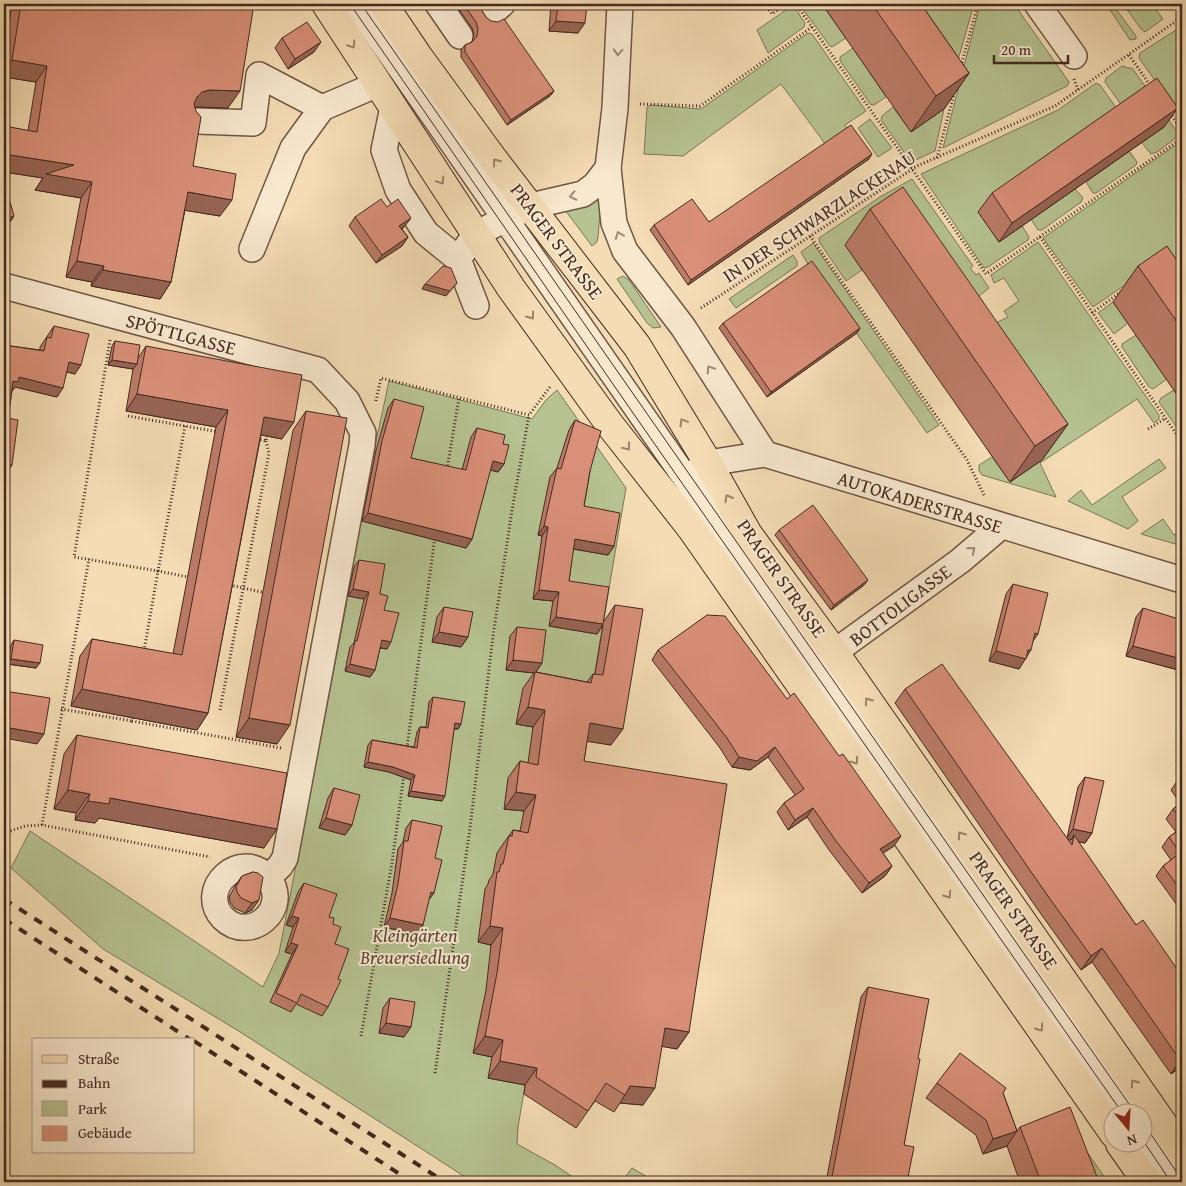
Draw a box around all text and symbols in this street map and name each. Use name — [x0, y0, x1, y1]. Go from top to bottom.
scale bar — [994, 32, 1067, 64]
one-way arrow — [346, 39, 356, 48]
text: 20 m — [1001, 39, 1032, 60]
one-way arrow — [612, 49, 623, 57]
street label: IN DER SCHWARZLACKENAU — [717, 143, 921, 289]
one-way arrow — [494, 159, 502, 168]
one-way arrow — [435, 175, 444, 184]
street label: PRAGER STRASSE — [504, 177, 610, 305]
one-way arrow — [569, 190, 578, 201]
one-way arrow — [615, 232, 625, 240]
street label: SPÖTTLGASSE — [123, 306, 239, 362]
one-way arrow — [526, 310, 534, 319]
one-way arrow — [707, 366, 716, 375]
one-way arrow — [679, 418, 689, 427]
one-way arrow — [622, 441, 630, 450]
street label: AUTOKADERSTRASSE — [834, 464, 1006, 540]
one-way arrow — [724, 494, 734, 503]
street label: PRAGER STRASSE — [731, 513, 834, 643]
one-way arrow — [966, 548, 975, 556]
street label: BOTTOLIGASSE — [843, 557, 957, 653]
one-way arrow — [865, 697, 874, 707]
one-way arrow — [849, 755, 858, 765]
one-way arrow — [958, 831, 967, 840]
street label: PRAGER STRASSE — [963, 845, 1066, 975]
one-way arrow — [942, 889, 951, 898]
park label: Kleingärten Breuersiedlung — [359, 921, 470, 971]
one-way arrow — [1034, 1022, 1043, 1032]
legend — [32, 1038, 195, 1154]
text: Straße — [78, 1048, 120, 1069]
text: Bahn — [78, 1072, 111, 1093]
one-way arrow — [1131, 1079, 1140, 1089]
text: Park — [78, 1098, 107, 1119]
north arrow — [1104, 1104, 1154, 1154]
text: Gebäude — [78, 1122, 132, 1143]
text: N — [1124, 1129, 1140, 1152]

